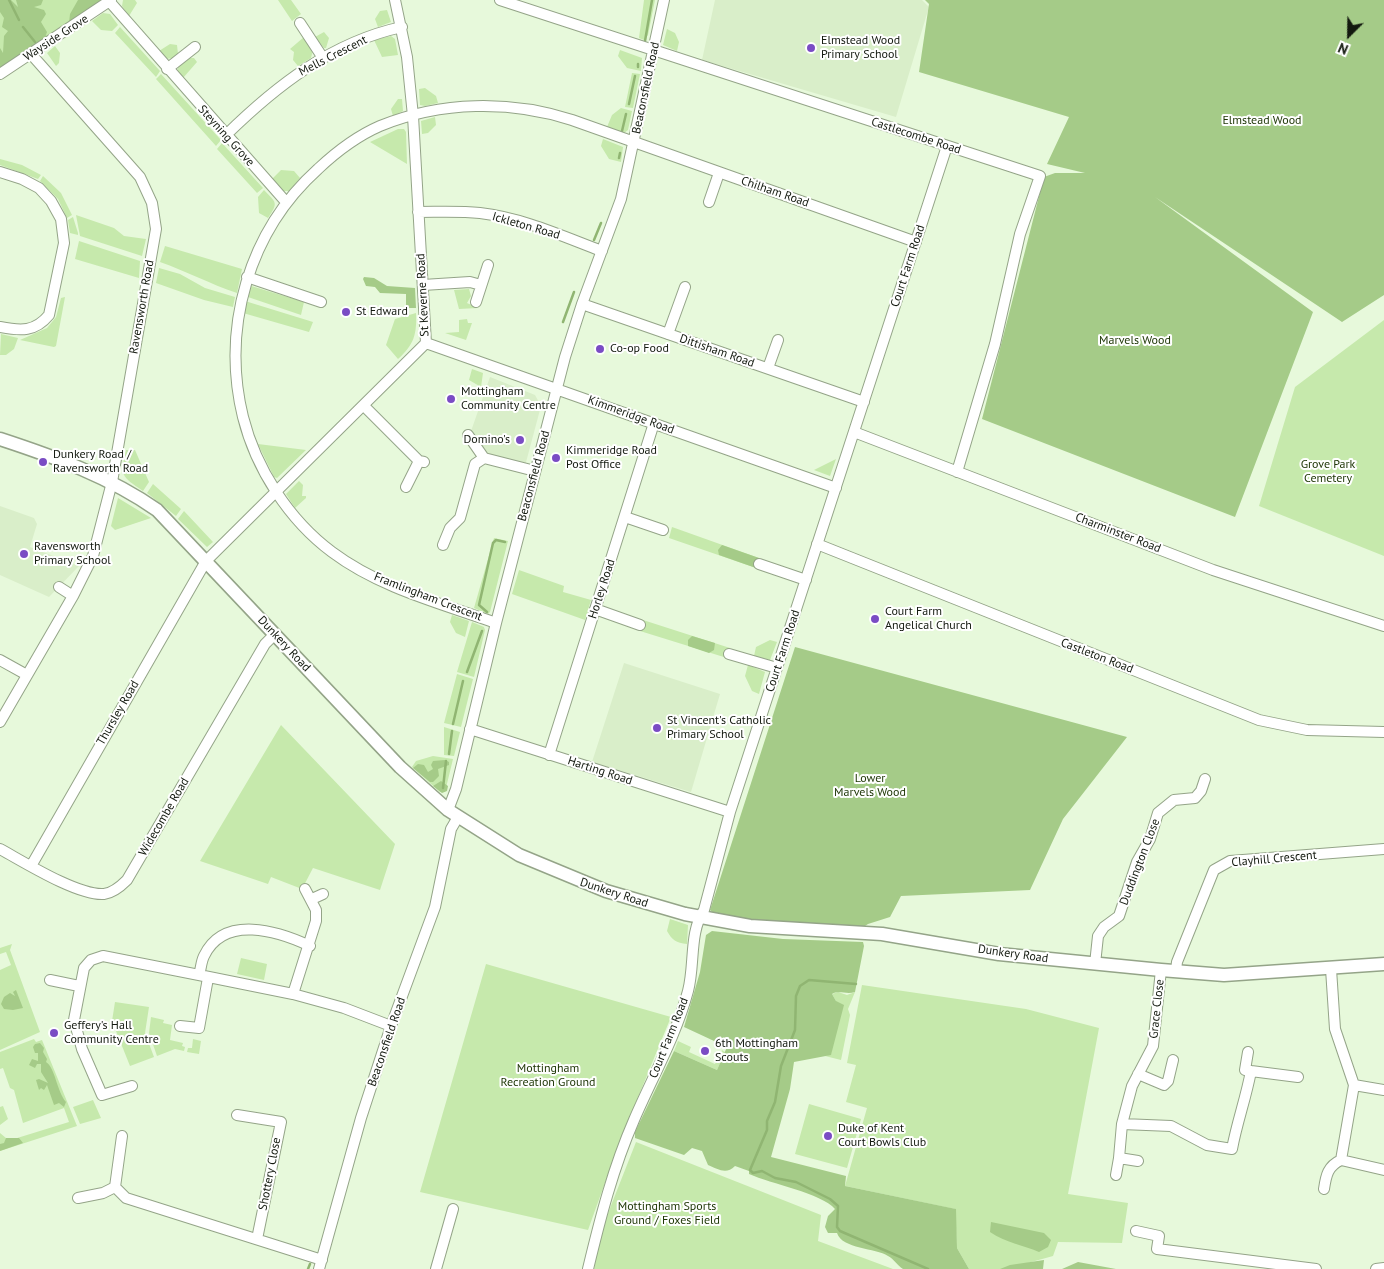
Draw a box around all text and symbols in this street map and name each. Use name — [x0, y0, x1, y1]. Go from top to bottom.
north arrow — [1324, 10, 1374, 60]
street label: Wayside Grove — [21, 12, 91, 64]
street label: Mells Crescent — [297, 33, 369, 79]
place label: Elmstead Wood Primary School — [821, 34, 900, 62]
text: N — [1335, 39, 1351, 59]
street label: Beaconsfield Road — [629, 41, 663, 135]
marker: Elmstead Wood Primary School — [805, 42, 817, 54]
street label: Steyning Grove — [195, 103, 257, 169]
park label: Elmstead Wood — [1222, 114, 1302, 128]
street label: Castlecombe Road — [869, 115, 963, 157]
street label: Chilham Road — [739, 174, 811, 210]
street label: Ickleton Road — [490, 209, 562, 243]
street label: Court Farm Road — [888, 223, 928, 309]
street label: St Keverne Road — [414, 253, 432, 337]
street label: Ravensworth Road — [127, 259, 157, 355]
place label: St Edward — [356, 305, 408, 319]
marker: St Edward — [340, 306, 352, 318]
street label: Dittisham Road — [678, 331, 756, 371]
park label: Marvels Wood — [1099, 334, 1171, 348]
place label: Co-op Food — [610, 342, 669, 356]
marker: Co-op Food — [594, 343, 606, 355]
place label: Mottingham Community Centre — [461, 385, 556, 413]
marker: Mottingham Community Centre — [445, 393, 457, 405]
street label: Kimmeridge Road — [586, 393, 676, 437]
street label: Beaconsfield Road — [515, 429, 553, 523]
place label: Domino's — [463, 433, 510, 447]
marker: Domino's — [514, 434, 526, 446]
place label: Kimmeridge Road Post Office — [566, 444, 657, 472]
place label: Dunkery Road / Ravensworth Road — [53, 448, 148, 476]
marker: Kimmeridge Road Post Office — [550, 452, 562, 464]
marker: Dunkery Road / Ravensworth Road — [37, 456, 49, 468]
park label: Grove Park Cemetery — [1301, 458, 1355, 486]
street label: Charminster Road — [1073, 510, 1163, 556]
place label: Ravensworth Primary School — [34, 540, 111, 568]
marker: Ravensworth Primary School — [18, 548, 30, 560]
street label: Horley Road — [586, 557, 618, 621]
street label: Framlingham Crescent — [372, 570, 484, 624]
place label: Court Farm Angelical Church — [885, 605, 972, 633]
street label: Court Farm Road — [763, 608, 803, 694]
street label: Dunkery Road — [255, 613, 313, 675]
marker: Court Farm Angelical Church — [869, 613, 881, 625]
street label: Castleton Road — [1059, 636, 1135, 676]
street label: Thursley Road — [94, 678, 142, 748]
place label: St Vincent's Catholic Primary School — [667, 714, 771, 742]
marker: St Vincent's Catholic Primary School — [651, 722, 663, 734]
street label: Harting Road — [566, 754, 634, 788]
park label: Lower Marvels Wood — [834, 772, 906, 800]
street label: Widecombe Road — [136, 775, 192, 859]
street label: Duddington Close — [1117, 817, 1163, 907]
street label: Clayhill Crescent — [1231, 848, 1317, 870]
street label: Dunkery Road — [578, 875, 650, 911]
street label: Dunkery Road — [977, 942, 1049, 966]
street label: Grace Close — [1147, 979, 1167, 1039]
street label: Beaconsfield Road — [365, 996, 409, 1088]
street label: Court Farm Road — [646, 996, 692, 1080]
place label: Geffery's Hall Community Centre — [64, 1019, 159, 1047]
marker: Geffery's Hall Community Centre — [48, 1027, 60, 1039]
place label: 6th Mottingham Scouts — [715, 1037, 798, 1065]
marker: 6th Mottingham Scouts — [699, 1045, 711, 1057]
park label: Mottingham Recreation Ground — [501, 1062, 595, 1090]
place label: Duke of Kent Court Bowls Club — [838, 1122, 926, 1150]
marker: Duke of Kent Court Bowls Club — [822, 1130, 834, 1142]
street label: Shottery Close — [256, 1136, 284, 1212]
park label: Mottingham Sports Ground / Foxes Field — [614, 1200, 720, 1228]

